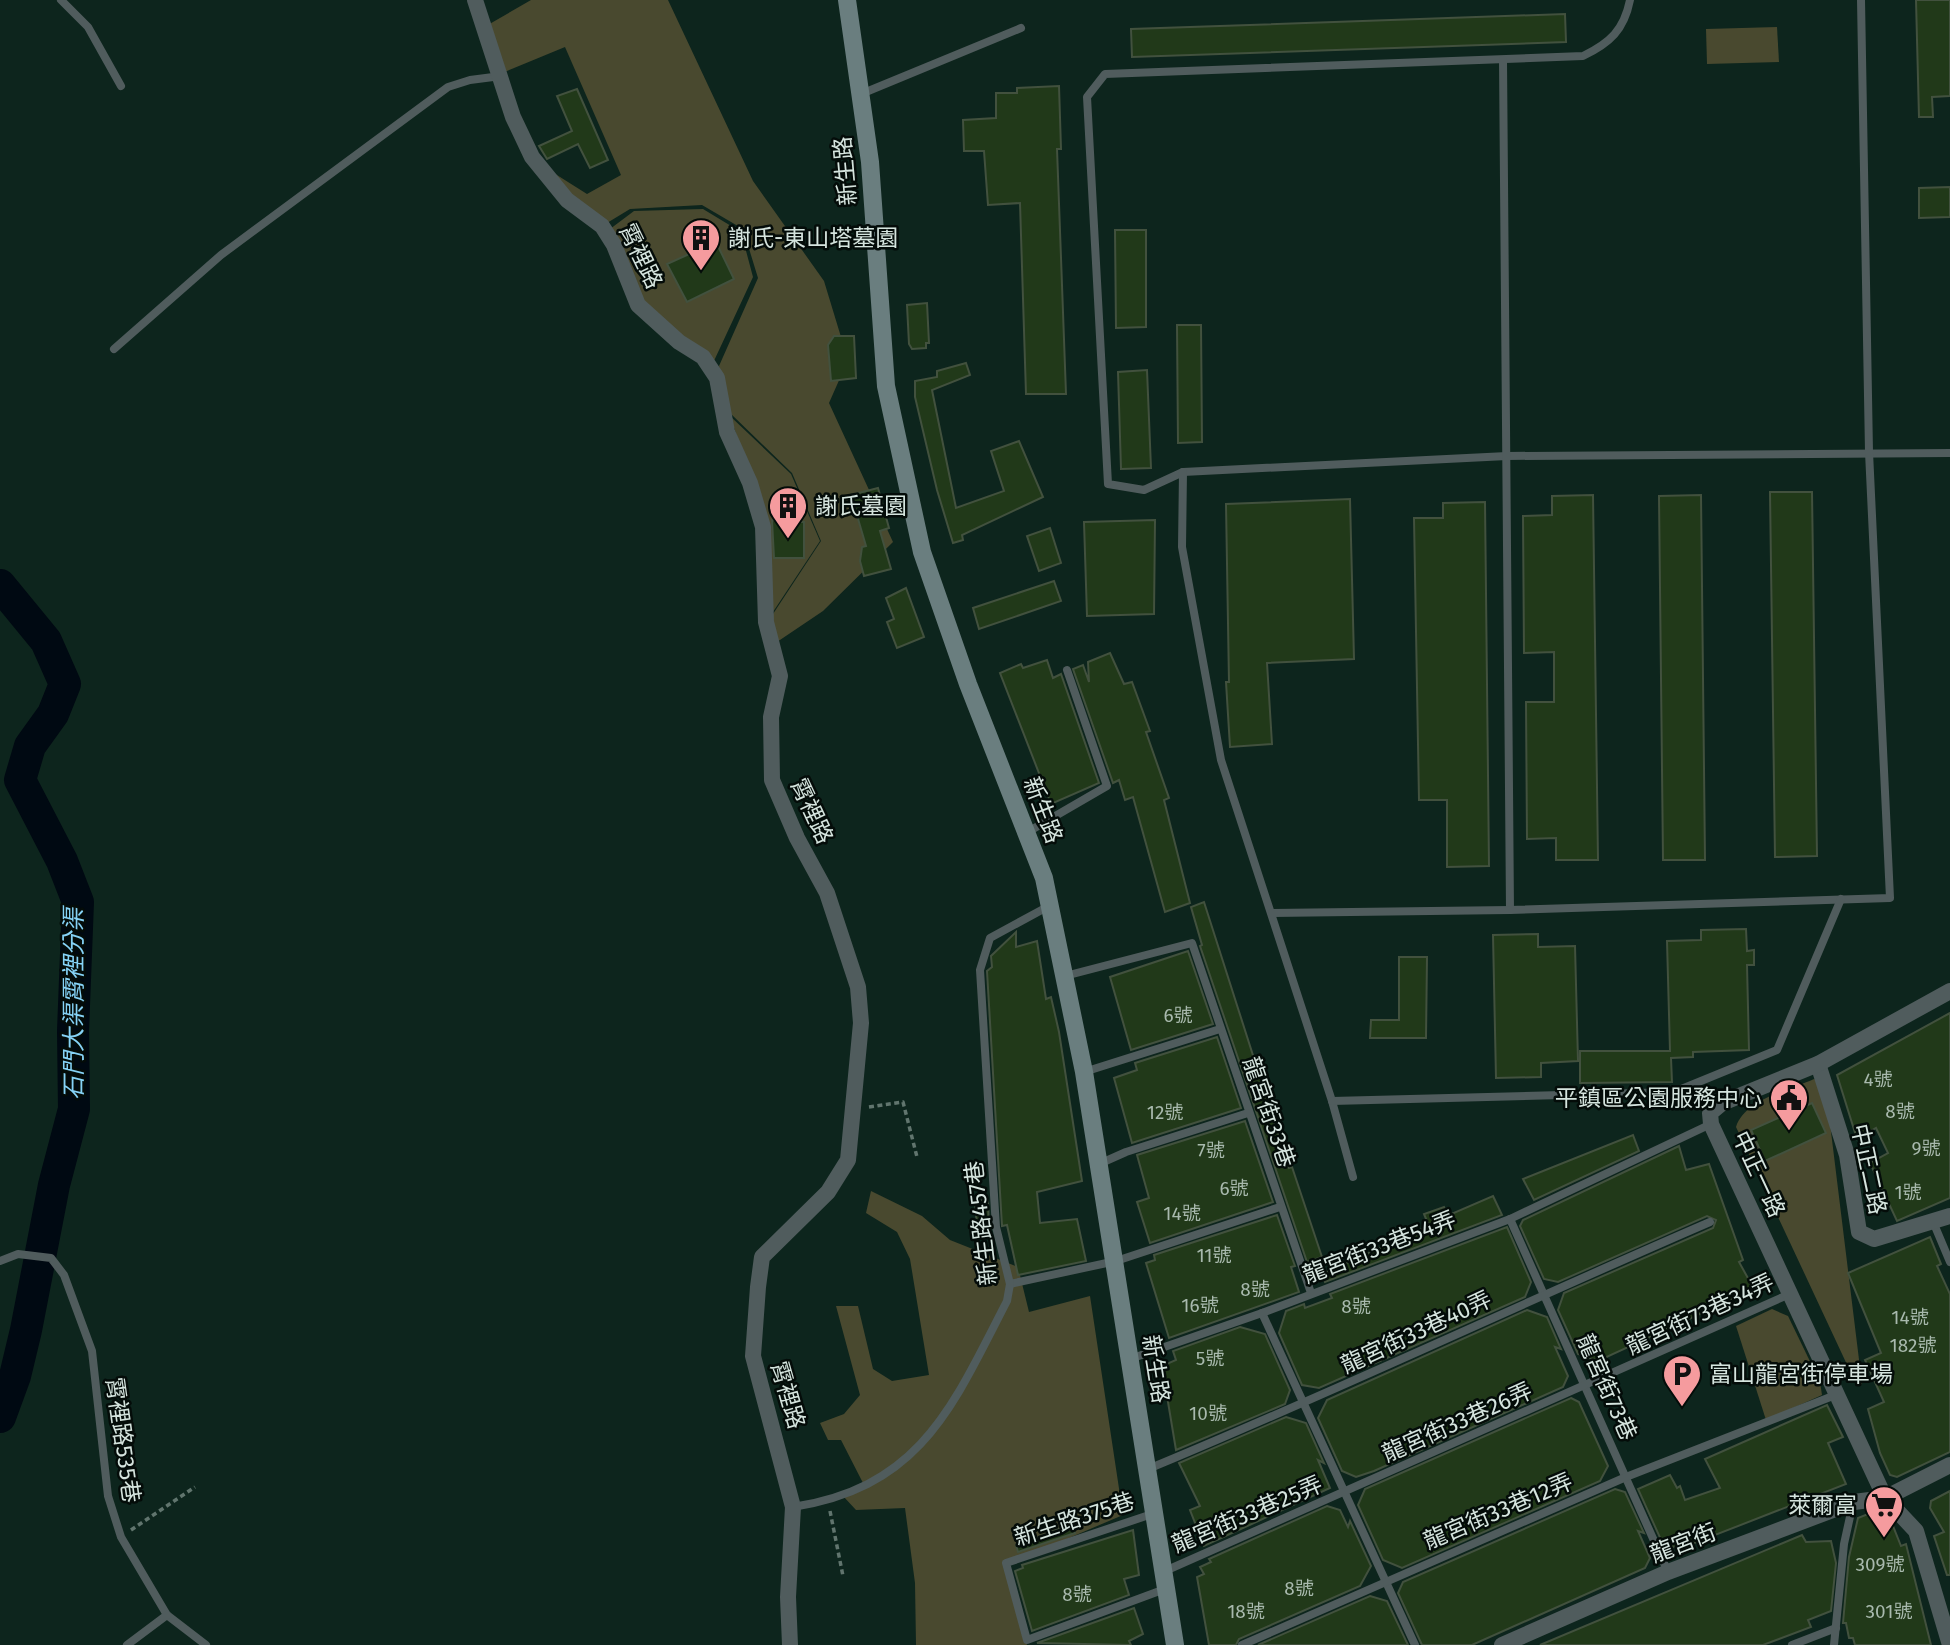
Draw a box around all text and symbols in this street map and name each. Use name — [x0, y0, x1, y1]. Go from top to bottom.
street label: 新生路 — [828, 135, 862, 207]
building icon: 謝氏-東山塔墓園 — [680, 217, 722, 272]
street label: 霄裡路 — [613, 219, 669, 293]
place label: 謝氏-東山塔墓園 — [728, 224, 898, 252]
building icon: 謝氏墓園 — [767, 485, 809, 540]
place label: 謝氏墓園 — [815, 492, 907, 520]
street label: 新生路 — [1018, 773, 1068, 847]
street label: 霄裡路 — [785, 774, 839, 848]
water label: 石門大渠霄裡分渠 — [60, 905, 88, 1100]
house number: 6號 — [1163, 1004, 1193, 1027]
street label: 龍宮街33巷 — [1237, 1053, 1301, 1171]
house number: 4號 — [1863, 1068, 1893, 1091]
public building icon: 平鎮區公園服務中心 — [1768, 1077, 1810, 1132]
place label: 平鎮區公園服務中心 — [1555, 1084, 1762, 1112]
house number: 8號 — [1885, 1100, 1915, 1123]
house number: 12號 — [1147, 1101, 1183, 1124]
street label: 中正二路 — [1846, 1121, 1892, 1217]
street label: 中正一路 — [1727, 1126, 1791, 1222]
house number: 9號 — [1912, 1137, 1940, 1160]
house number: 7號 — [1197, 1139, 1225, 1162]
street label: 新生路457巷 — [959, 1159, 1003, 1287]
house number: 6號 — [1219, 1177, 1249, 1200]
house number: 1號 — [1894, 1181, 1922, 1204]
house number: 14號 — [1163, 1202, 1201, 1225]
street label: 龍宮街33巷54弄 — [1298, 1205, 1460, 1289]
house number: 11號 — [1196, 1244, 1232, 1267]
street label: 龍宮街73巷34弄 — [1622, 1267, 1778, 1361]
house number: 8號 — [1240, 1278, 1270, 1301]
street label: 龍宮街33巷40弄 — [1336, 1285, 1496, 1379]
house number: 16號 — [1181, 1294, 1219, 1317]
house number: 8號 — [1341, 1295, 1371, 1318]
house number: 14號 — [1891, 1306, 1929, 1329]
street label: 龍宮街73巷 — [1571, 1329, 1643, 1445]
street label: 新生路 — [1137, 1333, 1175, 1405]
house number: 182號 — [1890, 1334, 1936, 1357]
house number: 5號 — [1196, 1347, 1224, 1370]
parking icon: 富山龍宮街停車場 — [1661, 1353, 1703, 1408]
street label: 霄裡路 — [765, 1358, 811, 1432]
place label: 富山龍宮街停車場 — [1709, 1360, 1893, 1388]
street label: 霄裡路535巷 — [100, 1375, 146, 1505]
street label: 龍宮街33巷26弄 — [1377, 1376, 1537, 1468]
house number: 10號 — [1189, 1402, 1227, 1425]
street label: 龍宮街33巷12弄 — [1419, 1467, 1577, 1555]
street label: 龍宮街33巷25弄 — [1167, 1470, 1327, 1558]
supermarket icon: 萊爾富 — [1863, 1484, 1905, 1539]
street label: 新生路375巷 — [1010, 1486, 1138, 1552]
place label: 萊爾富 — [1788, 1491, 1857, 1519]
street label: 龍宮街 — [1646, 1518, 1720, 1568]
house number: 309號 — [1856, 1553, 1904, 1576]
house number: 8號 — [1284, 1577, 1314, 1600]
house number: 8號 — [1062, 1583, 1092, 1606]
house number: 18號 — [1227, 1600, 1265, 1623]
house number: 301號 — [1866, 1600, 1912, 1623]

